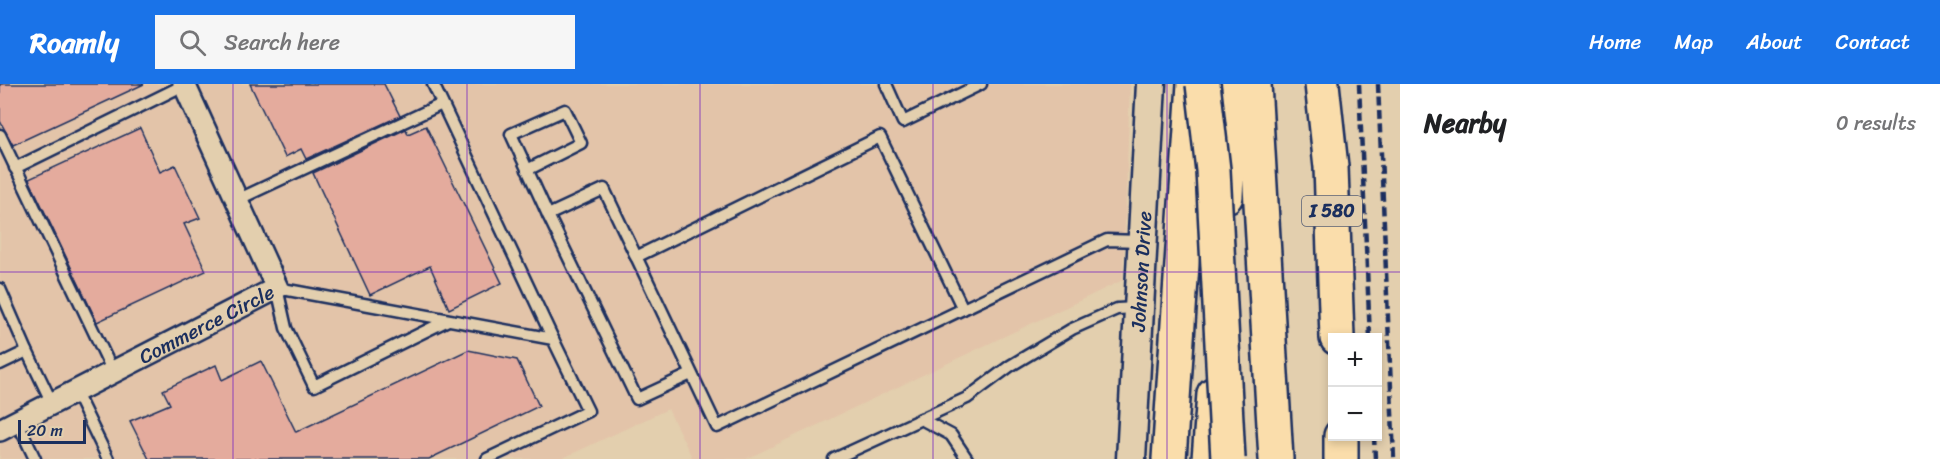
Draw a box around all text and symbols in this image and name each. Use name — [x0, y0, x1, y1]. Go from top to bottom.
search box — [155, 15, 575, 69]
text: Roamly — [30, 18, 119, 67]
text: Search here — [224, 23, 340, 62]
text: Home — [1589, 23, 1641, 61]
text: Map — [1674, 23, 1713, 61]
text: About — [1746, 23, 1803, 61]
text: Contact — [1836, 23, 1910, 61]
icon: search — [176, 26, 209, 59]
text: Nearby — [1424, 100, 1506, 146]
text: 0 results — [1836, 106, 1916, 141]
road number: I 580 — [1302, 196, 1362, 226]
street label: Johnson Drive — [1120, 210, 1162, 333]
street label: Commerce Circle — [132, 275, 281, 374]
map controls — [1328, 333, 1382, 441]
button: + — [1328, 333, 1382, 387]
button: − — [1328, 387, 1382, 441]
text: 20 m — [27, 416, 63, 445]
scale bar — [18, 417, 86, 444]

